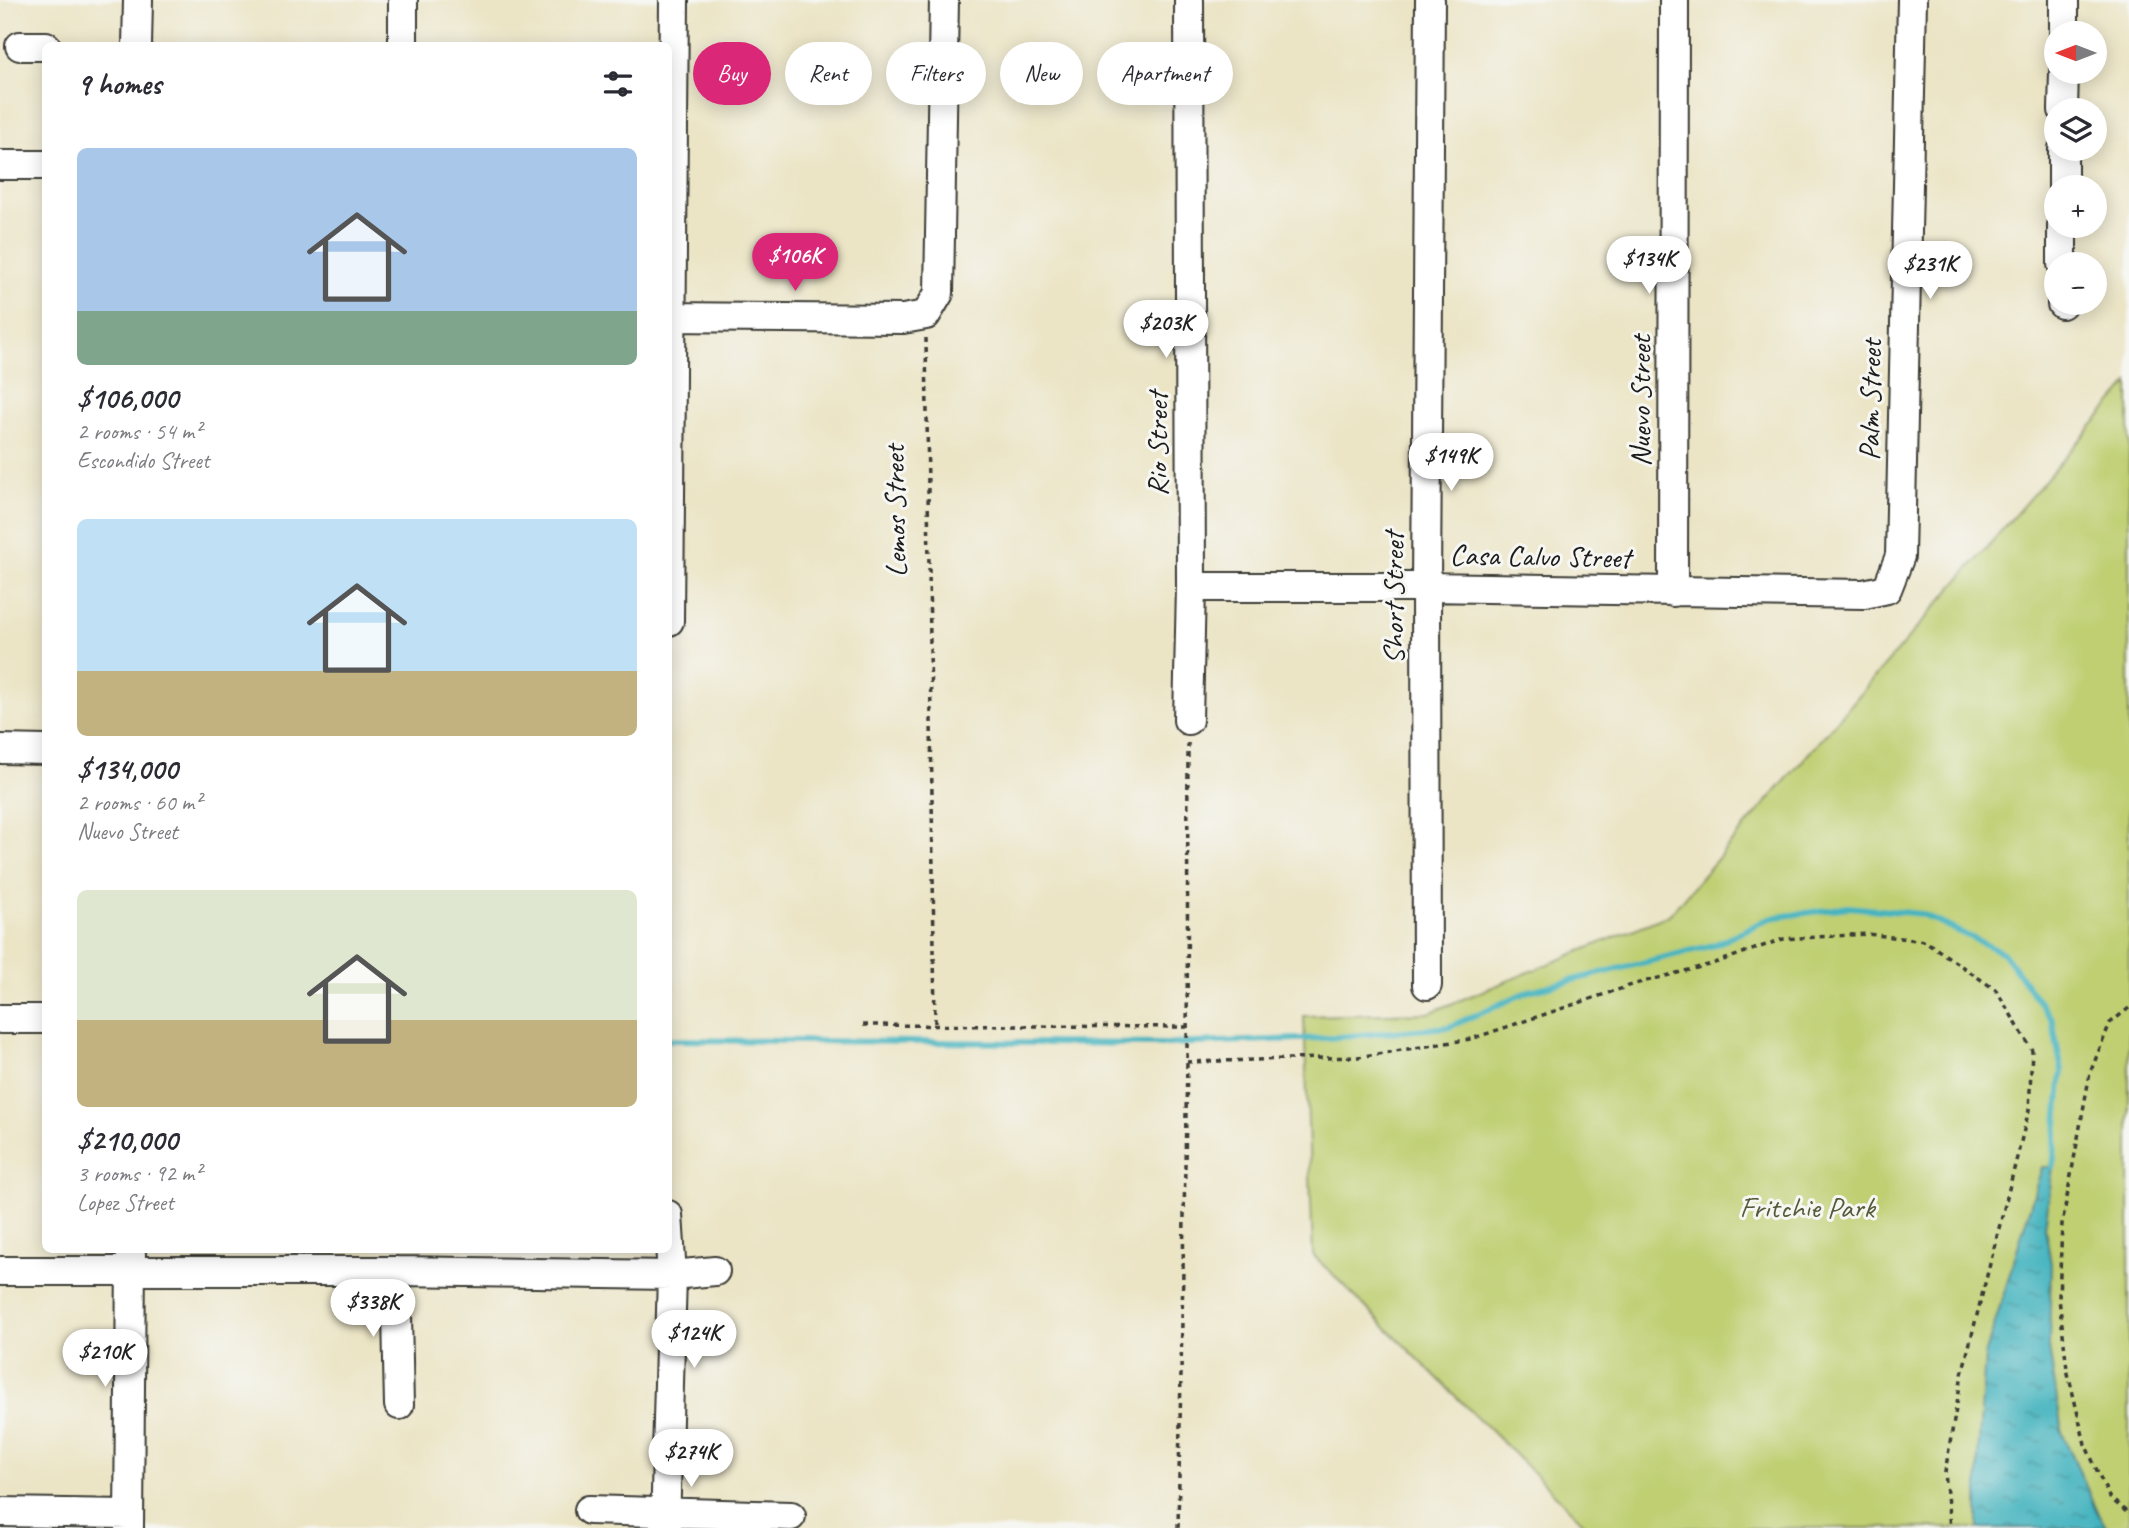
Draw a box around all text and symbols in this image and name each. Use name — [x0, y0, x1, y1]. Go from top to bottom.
north arrow — [2044, 21, 2107, 84]
map controls — [2044, 21, 2107, 315]
chip: Buy — [693, 42, 771, 105]
chip: Rent — [785, 42, 872, 105]
chip: Filters — [886, 42, 986, 105]
chip: New — [1000, 42, 1083, 105]
chip: Apartment — [1097, 42, 1233, 105]
text: 9 homes — [77, 65, 161, 103]
icon: filters — [599, 65, 637, 103]
button: layers — [2044, 98, 2107, 161]
button: + — [2044, 175, 2107, 238]
icon: home — [294, 194, 420, 320]
pin: $106K — [746, 233, 844, 293]
pin: $134K — [1600, 236, 1698, 296]
text: $106K — [768, 241, 822, 270]
pin: $231K — [1881, 242, 1979, 301]
text: $134K — [1622, 244, 1676, 273]
text: $231K — [1903, 249, 1957, 278]
button: − — [2044, 252, 2107, 315]
pin: $203K — [1117, 300, 1215, 360]
text: $203K — [1139, 308, 1193, 337]
street label: Nuevo Street — [1621, 332, 1659, 467]
street label: Palm Street — [1850, 336, 1890, 461]
text: $106,000 — [77, 379, 178, 417]
street label: Rio Street — [1138, 388, 1176, 496]
text: 2 rooms · 54 m² — [77, 417, 201, 446]
pin: $149K — [1402, 434, 1500, 493]
text: $149K — [1425, 441, 1477, 470]
street label: Lemos Street — [875, 442, 915, 577]
text: Escondido Street — [77, 446, 209, 475]
street label: Short Street — [1374, 528, 1412, 664]
street label: Casa Calvo Street — [1449, 535, 1635, 577]
icon: home — [294, 565, 420, 691]
text: $134,000 — [77, 750, 177, 788]
text: 2 rooms · 60 m² — [77, 788, 201, 817]
text: Nuevo Street — [77, 817, 178, 846]
icon: home — [294, 936, 420, 1062]
text: $210,000 — [77, 1121, 177, 1159]
text: 3 rooms · 92 m² — [77, 1159, 201, 1188]
text: Lopez Street — [77, 1188, 174, 1217]
park label: Fritchie Park — [1739, 1188, 1877, 1226]
pin: $338K — [324, 1280, 422, 1339]
text: $338K — [346, 1287, 400, 1316]
pin: $124K — [645, 1310, 743, 1370]
text: $124K — [667, 1318, 721, 1347]
pin: $210K — [56, 1330, 154, 1389]
text: $210K — [78, 1337, 132, 1366]
pin: $274K — [642, 1430, 740, 1489]
text: $274K — [665, 1437, 718, 1466]

